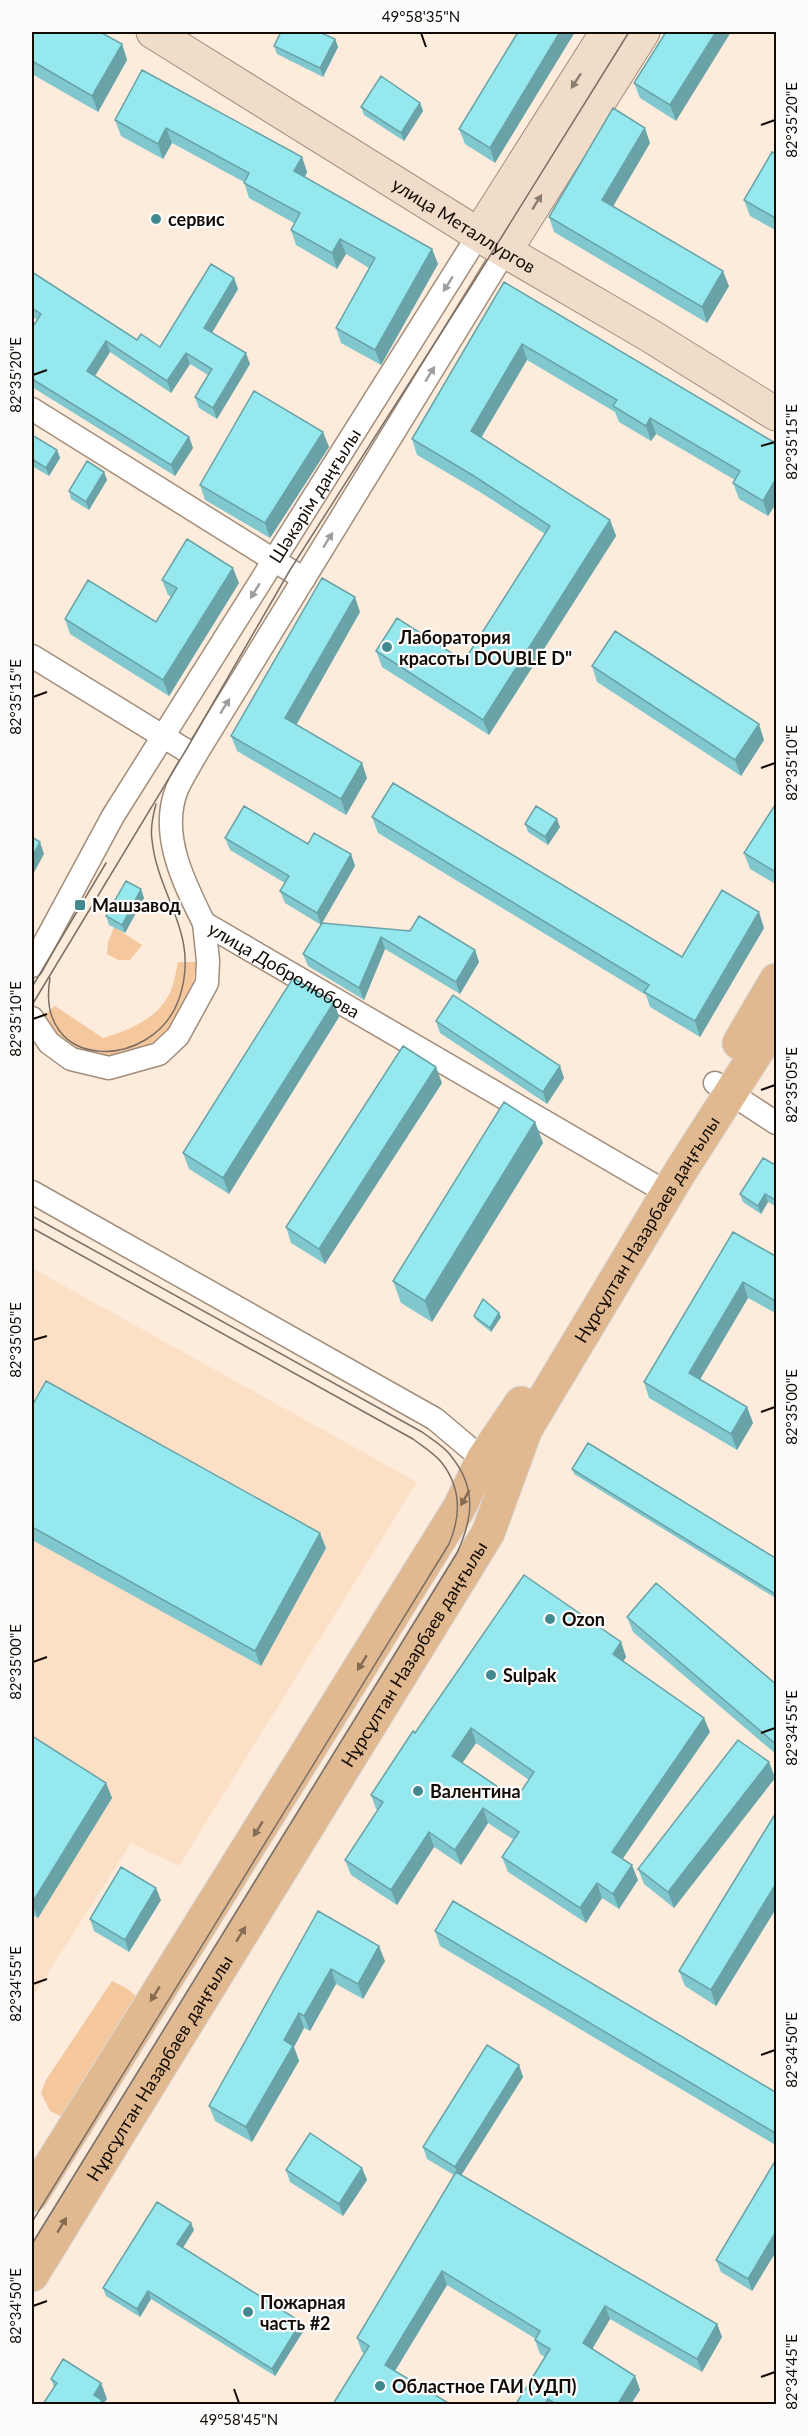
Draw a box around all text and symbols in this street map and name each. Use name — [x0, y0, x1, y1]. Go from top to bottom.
text: 49°58'35"N — [382, 7, 460, 25]
one-way arrow — [571, 73, 582, 89]
text: 82°35'20"E — [782, 82, 800, 158]
street label: улица Металлургов — [388, 173, 540, 277]
one-way arrow — [531, 193, 542, 210]
place label: сервис — [168, 208, 225, 230]
marker: сервис — [149, 212, 163, 226]
one-way arrow — [442, 276, 453, 292]
text: 82°35'20"E — [6, 337, 24, 413]
one-way arrow — [424, 366, 435, 382]
text: 82°35'15"E — [782, 404, 800, 480]
street label: Шәкәрім даңғылы — [264, 424, 365, 567]
one-way arrow — [322, 532, 333, 548]
one-way arrow — [249, 583, 260, 599]
place label: Лаборатория красоты DOUBLE D" — [398, 626, 572, 669]
marker: Лаборатория красоты DOUBLE D" — [380, 640, 394, 654]
text: 82°35'15"E — [6, 659, 24, 735]
one-way arrow — [220, 698, 231, 714]
text: 82°35'10"E — [782, 725, 800, 801]
place label: Машзавод — [92, 894, 181, 916]
marker: Машзавод — [73, 898, 87, 912]
street label: улица Добролюбова — [205, 917, 364, 1022]
text: 82°35'10"E — [6, 981, 24, 1057]
text: 82°35'05"E — [782, 1047, 800, 1123]
street label: Нұрсұлтан Назарбаев даңғылы — [569, 1112, 724, 1346]
text: 82°35'05"E — [6, 1302, 24, 1378]
text: 82°35'00"E — [782, 1369, 800, 1445]
one-way arrow — [460, 1490, 470, 1507]
street label: Нұрсұлтан Назарбаев даңғылы — [336, 1537, 491, 1771]
place label: Ozon — [562, 1608, 605, 1630]
marker: Ozon — [543, 1612, 557, 1626]
text: 82°35'00"E — [6, 1624, 24, 1700]
one-way arrow — [356, 1655, 368, 1671]
place label: Sulpak — [503, 1664, 557, 1686]
marker: Sulpak — [484, 1668, 498, 1682]
text: 82°34'55"E — [782, 1690, 800, 1766]
place label: Валентина — [430, 1780, 521, 1802]
marker: Валентина — [411, 1784, 425, 1798]
one-way arrow — [253, 1821, 264, 1837]
one-way arrow — [236, 1926, 247, 1942]
text: 82°34'55"E — [6, 1946, 24, 2022]
street label: Нұрсұлтан Назарбаев даңғылы — [81, 1951, 237, 2185]
one-way arrow — [149, 1986, 160, 2002]
text: 82°34'50"E — [782, 2012, 800, 2088]
one-way arrow — [57, 2217, 68, 2233]
text: 82°34'50"E — [6, 2268, 24, 2344]
place label: Пожарная часть #2 — [260, 2291, 346, 2334]
marker: Пожарная часть #2 — [241, 2305, 255, 2319]
text: 82°34'45"E — [782, 2334, 800, 2410]
place label: Областное ГАИ (УДП) — [392, 2375, 577, 2397]
marker: Областное ГАИ (УДП) — [373, 2379, 387, 2393]
text: 49°58'45"N — [200, 2410, 278, 2428]

